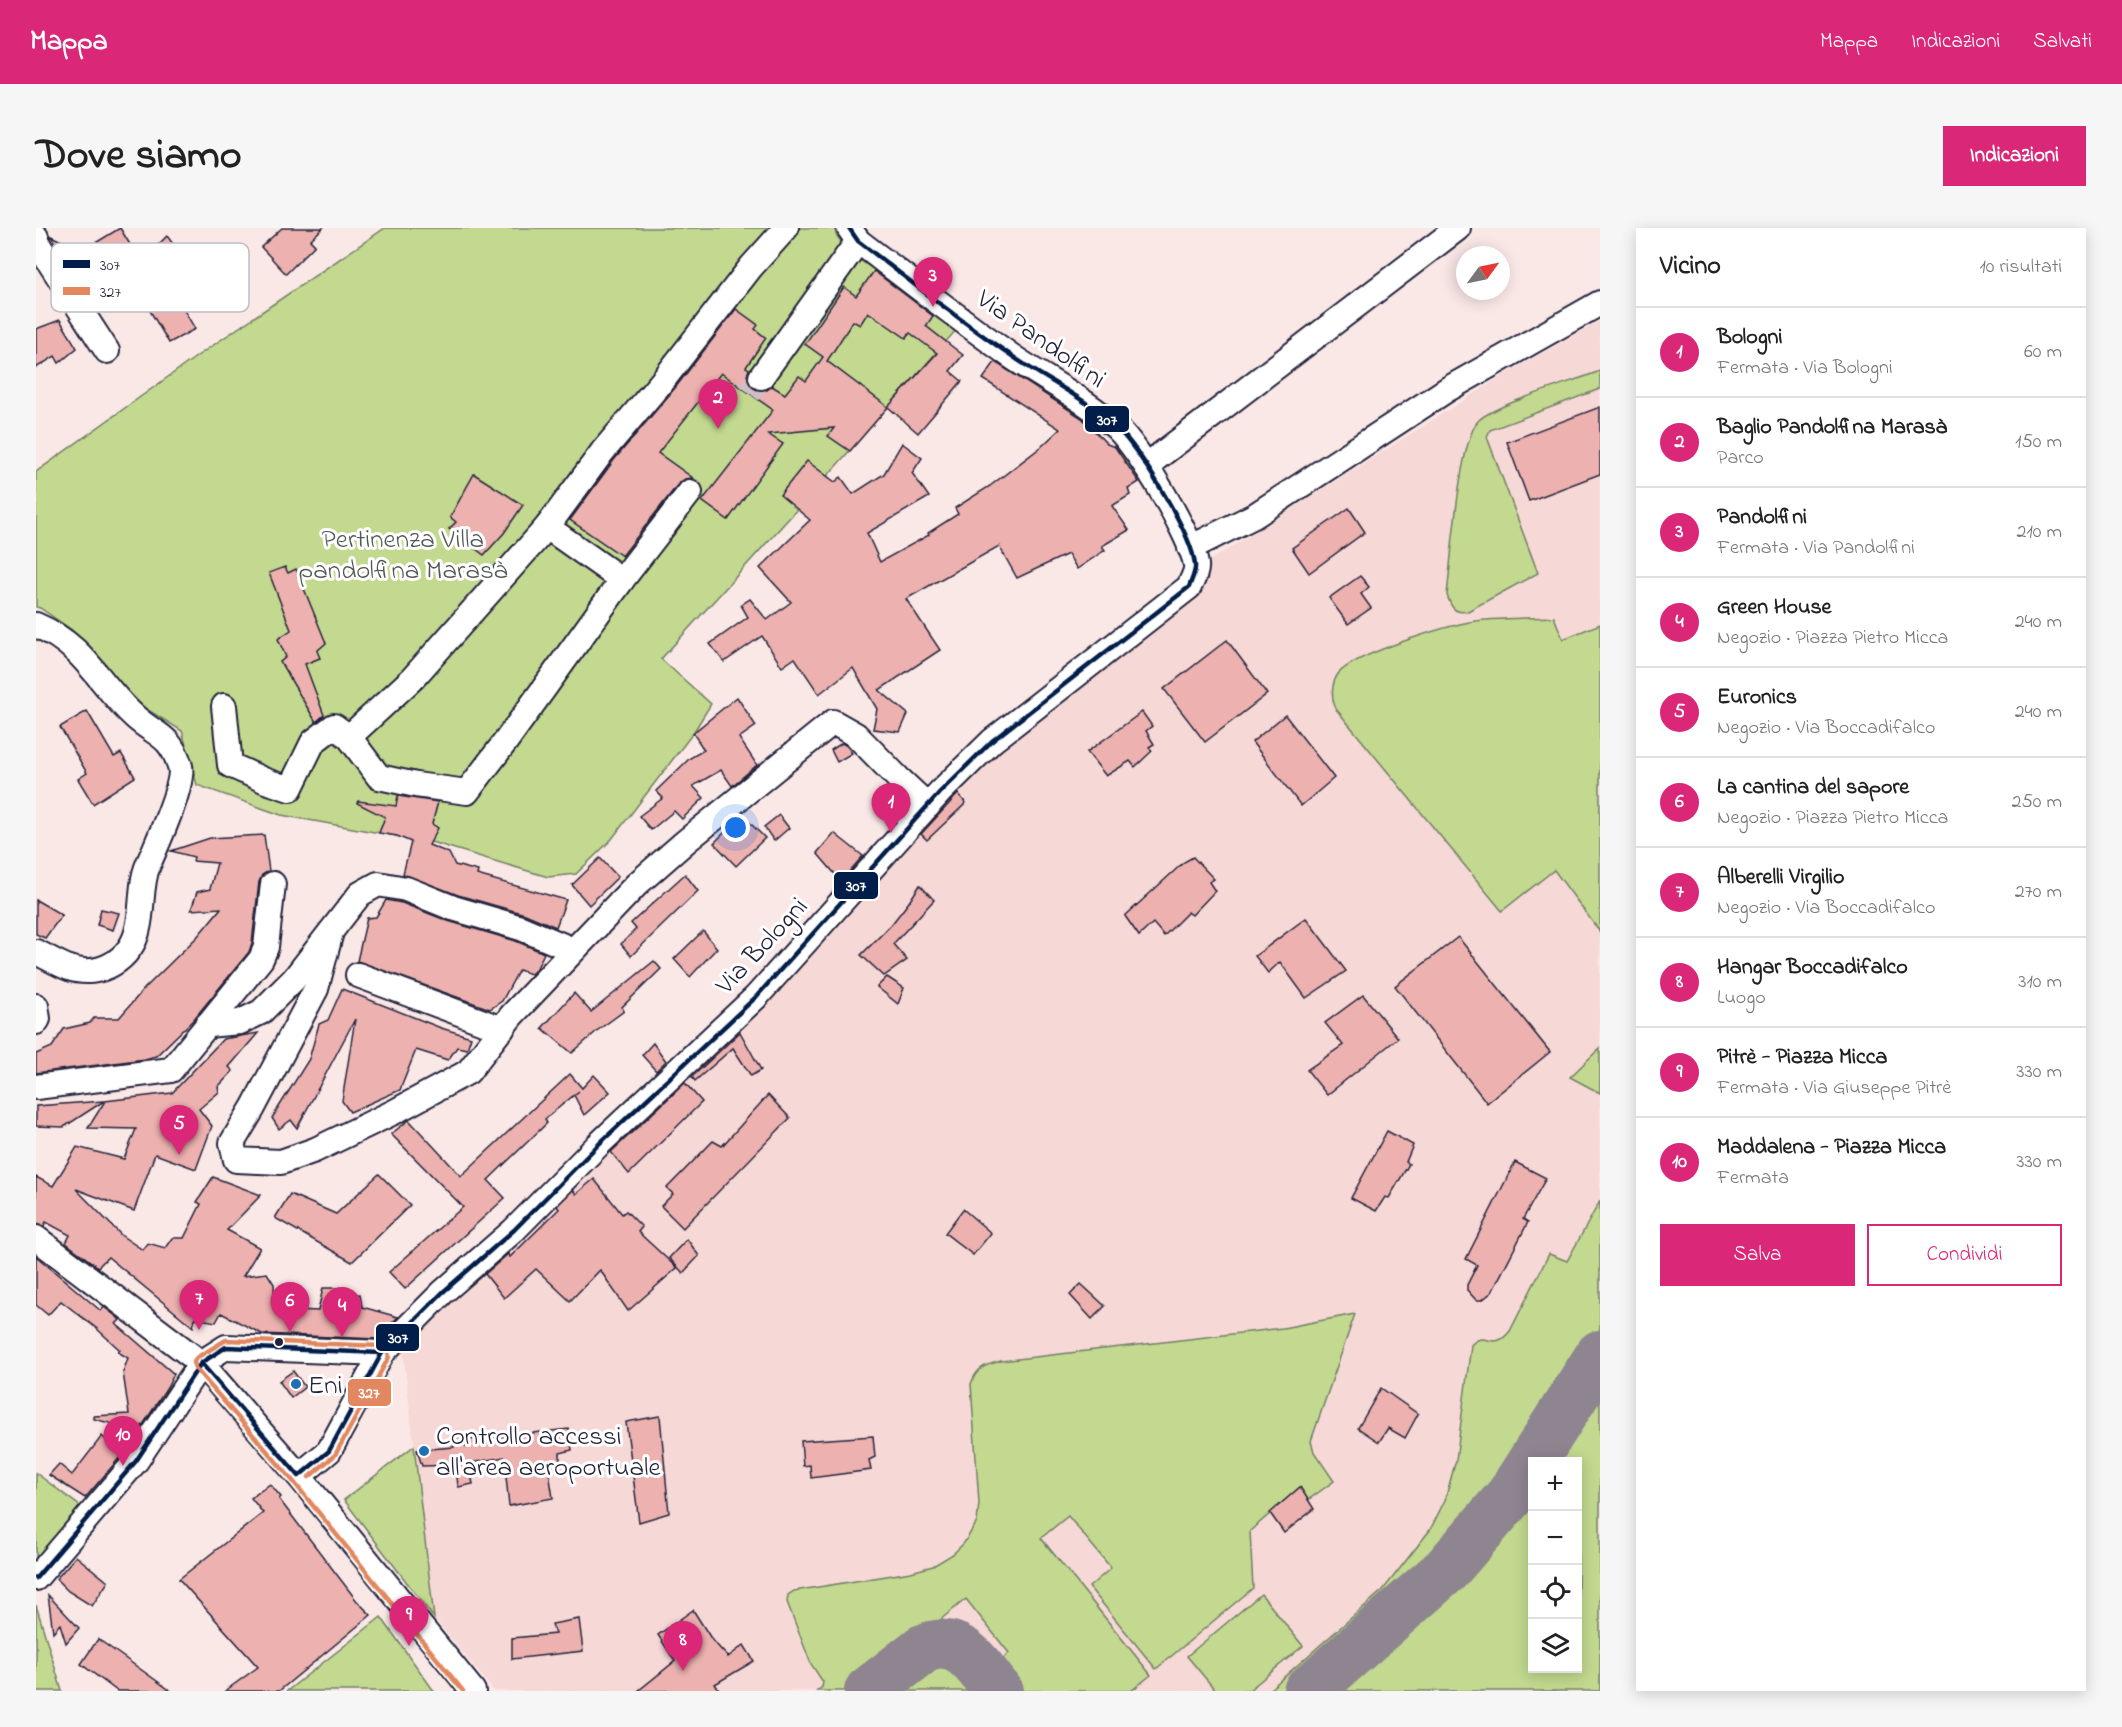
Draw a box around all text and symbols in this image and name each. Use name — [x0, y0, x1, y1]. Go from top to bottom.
text: Mappa — [30, 22, 108, 63]
text: Mappa — [1820, 27, 1878, 57]
text: Indicazioni — [1911, 27, 2000, 57]
text: Salvati — [2033, 27, 2092, 57]
text: Dove siamo — [36, 126, 242, 187]
button: Indicazioni — [1943, 126, 2086, 186]
legend — [51, 243, 249, 312]
north arrow — [1456, 246, 1510, 300]
text: Vicino — [1660, 248, 1721, 286]
text: 10 risultati — [1979, 253, 2062, 282]
text: 307 — [100, 254, 121, 278]
pin: 3 — [914, 257, 952, 307]
street label: Via Pandolfini — [967, 280, 1113, 399]
text: 327 — [100, 281, 122, 305]
text: Bologni — [1717, 322, 1782, 354]
text: 1 — [1676, 338, 1683, 367]
text: 60 m — [2024, 338, 2062, 367]
text: Fermata · Via Bologni — [1717, 354, 1893, 383]
pin: 2 — [698, 380, 738, 429]
line badge: 307 — [1084, 405, 1130, 433]
text: 307 — [1096, 409, 1117, 433]
text: Baglio Pandolfina Marasà — [1717, 412, 1947, 444]
text: 2 — [1675, 428, 1684, 457]
text: 150 m — [2015, 428, 2062, 457]
text: Parco — [1717, 444, 1764, 473]
text: Pandolfini — [1717, 502, 1807, 534]
text: 3 — [1675, 518, 1684, 547]
text: 210 m — [2017, 518, 2062, 547]
park label: Pertinenza Villa pandolfina Marasà — [299, 521, 508, 591]
text: Fermata · Via Pandolfini — [1717, 534, 1915, 563]
text: Green House — [1717, 592, 1831, 624]
text: 4 — [1675, 608, 1684, 637]
text: 240 m — [2015, 608, 2062, 637]
text: Negozio · Piazza Pietro Micca — [1717, 624, 1948, 653]
text: Euronics — [1717, 682, 1797, 714]
text: 5 — [1674, 698, 1685, 727]
text: 240 m — [2015, 698, 2062, 727]
text: Negozio · Via Boccadifalco — [1717, 714, 1935, 743]
text: La cantina del sapore — [1717, 772, 1909, 804]
pin: 1 — [872, 784, 910, 833]
text: 6 — [1675, 788, 1684, 817]
text: 250 m — [2011, 788, 2062, 817]
text: Negozio · Piazza Pietro Micca — [1717, 804, 1948, 833]
your location — [721, 813, 750, 842]
text: Alberelli Virgilio — [1717, 862, 1844, 894]
line badge: 307 — [833, 871, 879, 900]
text: 307 — [845, 875, 866, 899]
text: 7 — [1675, 878, 1684, 907]
text: 270 m — [2015, 878, 2062, 907]
street label: Via Bologni — [707, 889, 818, 1005]
text: Negozio · Via Boccadifalco — [1717, 894, 1935, 923]
text: Hangar Boccadifalco — [1717, 952, 1908, 984]
text: 8 — [1676, 968, 1683, 997]
text: 310 m — [2018, 968, 2062, 997]
text: Luogo — [1717, 984, 1766, 1013]
text: Pitrè - Piazza Micca — [1717, 1042, 1888, 1074]
text: 9 — [1676, 1058, 1683, 1087]
text: 330 m — [2016, 1058, 2062, 1087]
text: Fermata · Via Giuseppe Pitrè — [1717, 1074, 1951, 1103]
pin: 5 — [160, 1106, 198, 1155]
text: Maddalena - Piazza Micca — [1717, 1132, 1946, 1164]
text: 10 — [1672, 1148, 1687, 1177]
text: 330 m — [2016, 1148, 2062, 1177]
text: Fermata — [1717, 1164, 1789, 1193]
button: Salva — [1660, 1224, 1855, 1286]
button: Condividi — [1867, 1224, 2062, 1286]
pin: 7 — [180, 1280, 218, 1330]
pin: 6 — [270, 1282, 310, 1332]
pin: 4 — [322, 1288, 362, 1337]
line badge: 307 — [375, 1323, 420, 1352]
text: 307 — [387, 1327, 408, 1351]
unlabelled marker — [273, 1336, 285, 1348]
place label: Eni — [308, 1367, 343, 1406]
marker: Eni — [289, 1377, 303, 1391]
line badge: 327 — [347, 1378, 392, 1407]
text: 327 — [357, 1382, 380, 1406]
pin: 10 — [104, 1416, 142, 1466]
place label: Controllo accessi all'area aeroportuale — [436, 1418, 662, 1488]
marker: Controllo accessi all'area aeroportuale — [417, 1444, 431, 1458]
map controls — [1528, 1457, 1582, 1673]
button: + — [1528, 1457, 1582, 1511]
button: − — [1528, 1511, 1582, 1565]
button: locate — [1528, 1565, 1582, 1619]
pin: 9 — [390, 1596, 428, 1646]
button: layers — [1528, 1619, 1582, 1673]
pin: 8 — [664, 1622, 702, 1671]

